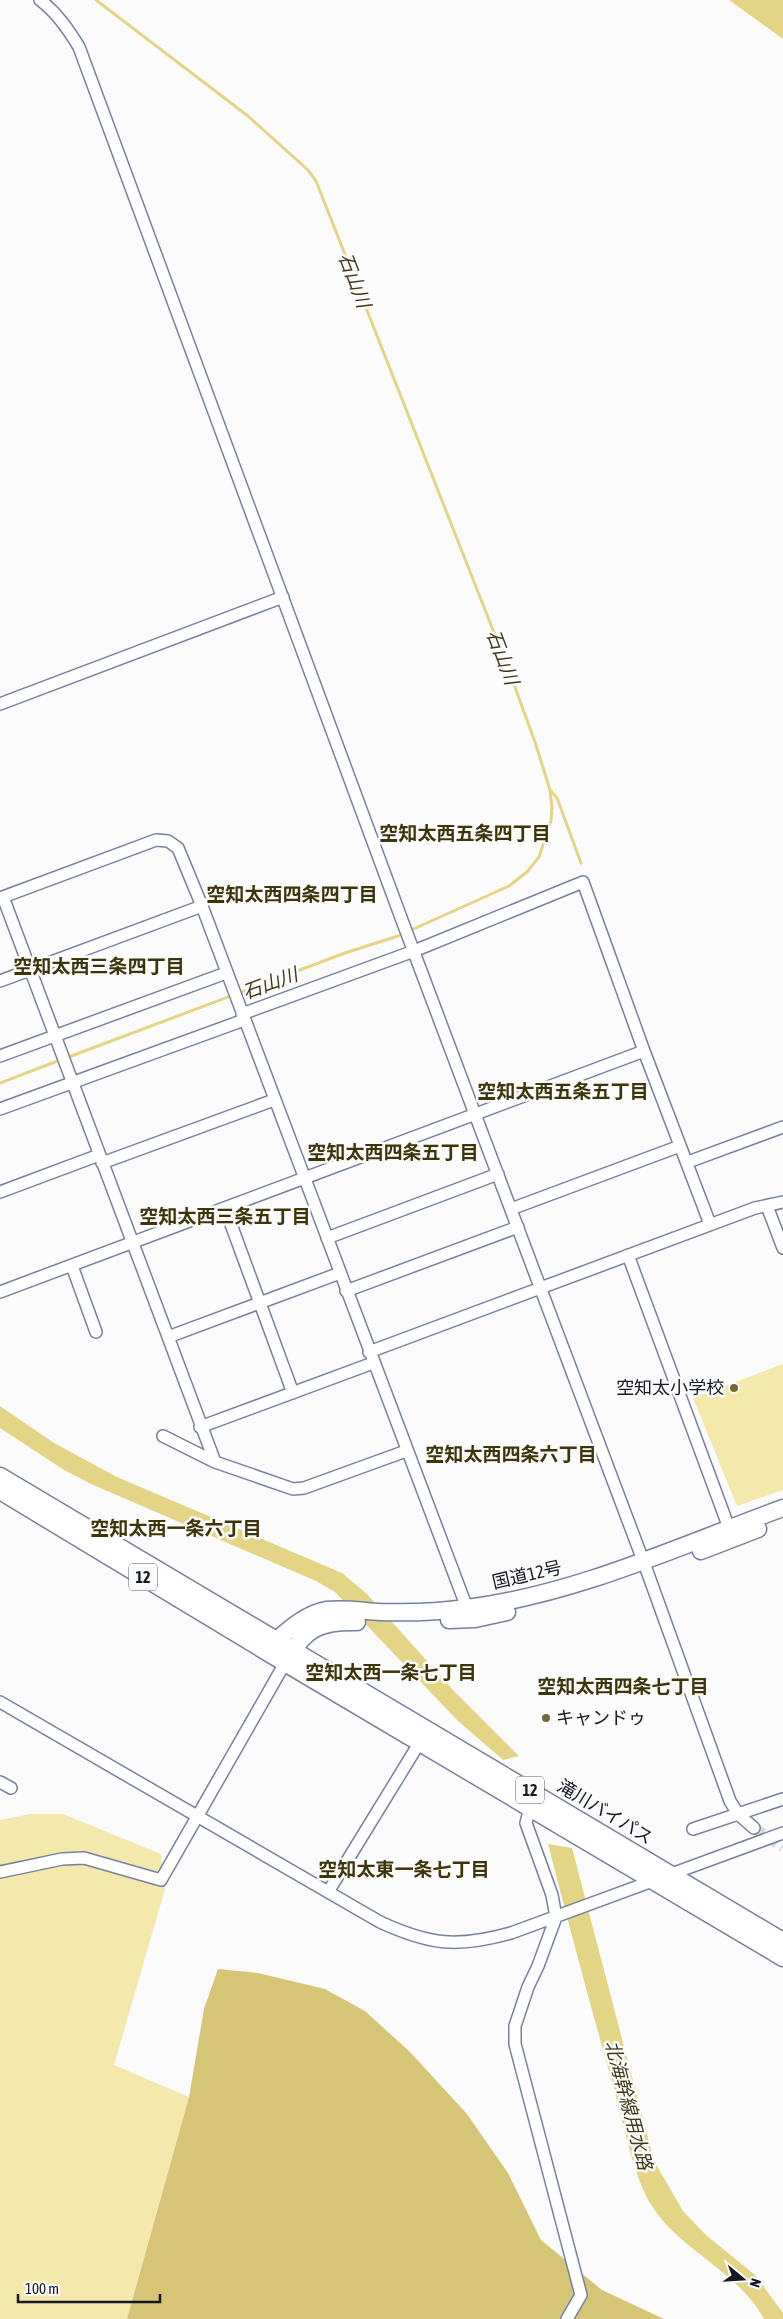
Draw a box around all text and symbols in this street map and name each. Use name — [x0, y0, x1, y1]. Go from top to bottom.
water label: 石山川 — [335, 249, 376, 312]
water label: 石山川 — [483, 626, 524, 689]
district label: 空知太西五条四丁目 — [379, 822, 551, 844]
district label: 空知太西四条四丁目 — [206, 883, 378, 905]
district label: 空知太西三条四丁目 — [13, 955, 185, 977]
water label: 石山川 — [239, 962, 302, 1003]
district label: 空知太西五条五丁目 — [477, 1080, 649, 1102]
district label: 空知太西四条五丁目 — [307, 1141, 479, 1163]
district label: 空知太西三条五丁目 — [139, 1205, 311, 1227]
place label: 空知太小学校 — [616, 1377, 724, 1398]
marker: 空知太小学校 — [728, 1382, 740, 1394]
district label: 空知太西四条六丁目 — [425, 1443, 597, 1465]
district label: 空知太西一条六丁目 — [90, 1517, 262, 1539]
street label: 国道12号 — [490, 1556, 564, 1593]
road number: 12 — [129, 1564, 157, 1590]
district label: 空知太西一条七丁目 — [305, 1661, 477, 1683]
district label: 空知太西四条七丁目 — [537, 1675, 709, 1697]
place label: キャンドゥ — [556, 1707, 646, 1728]
marker: キャンドゥ — [540, 1712, 552, 1724]
street label: 滝川バイパス — [554, 1775, 657, 1848]
road number: 12 — [516, 1776, 544, 1804]
district label: 空知太東一条七丁目 — [318, 1858, 490, 1880]
water label: 北海幹線用水路 — [601, 2038, 657, 2174]
north arrow — [718, 2254, 768, 2304]
scale bar — [18, 2272, 160, 2304]
text: N — [746, 2277, 764, 2289]
text: 100 m — [25, 2280, 59, 2297]

